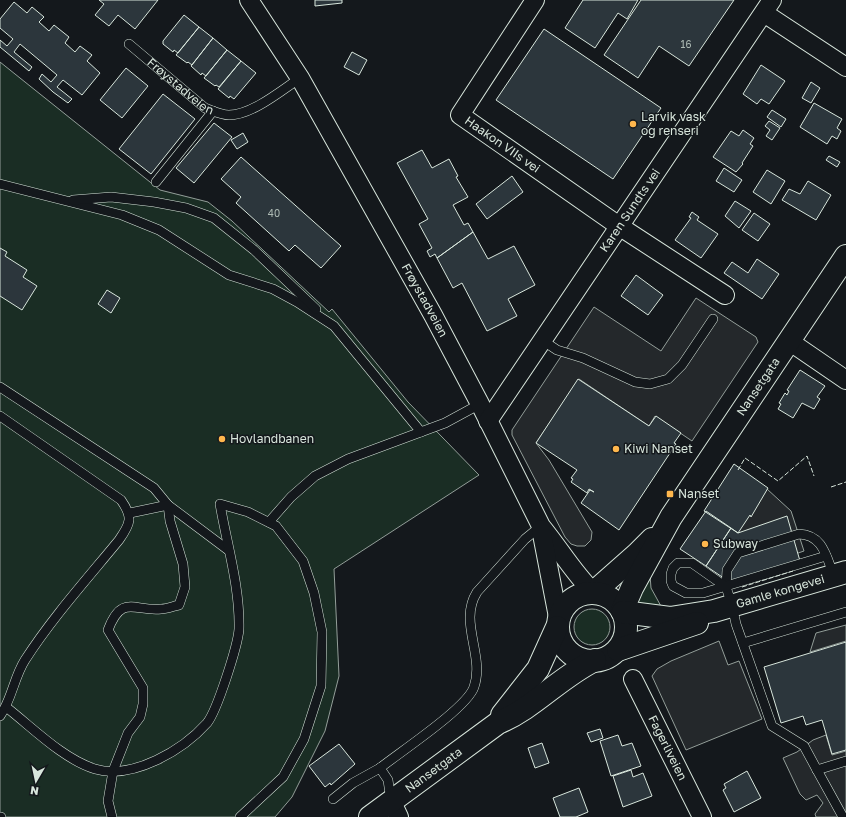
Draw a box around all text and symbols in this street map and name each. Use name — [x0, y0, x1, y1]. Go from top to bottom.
house number: 16 — [681, 38, 691, 50]
street label: Frøystadveien — [144, 55, 216, 118]
place label: Larvik vask og renseri — [641, 109, 706, 138]
street label: Haakon VIIs vei — [462, 113, 543, 176]
marker: Larvik vask og renseri — [628, 119, 638, 129]
street label: Karen Sundts vei — [596, 166, 663, 255]
house number: 40 — [268, 207, 280, 219]
street label: Frøystadveien — [399, 261, 451, 339]
street label: Nansetgata — [733, 354, 783, 418]
place label: Hovlandbanen — [230, 431, 314, 446]
marker: Hovlandbanen — [217, 434, 227, 444]
place label: Kiwi Nanset — [624, 441, 693, 456]
marker: Kiwi Nanset — [611, 444, 621, 454]
place label: Nanset — [678, 486, 720, 501]
marker: Nanset — [665, 489, 675, 499]
place label: Subway — [713, 536, 758, 551]
marker: Subway — [700, 539, 710, 549]
street label: Gamle kongevei — [734, 571, 826, 611]
street label: Fagerliveien — [645, 713, 690, 783]
street label: Nansetgata — [402, 744, 465, 796]
north arrow — [16, 761, 56, 801]
text: N — [29, 784, 40, 798]

